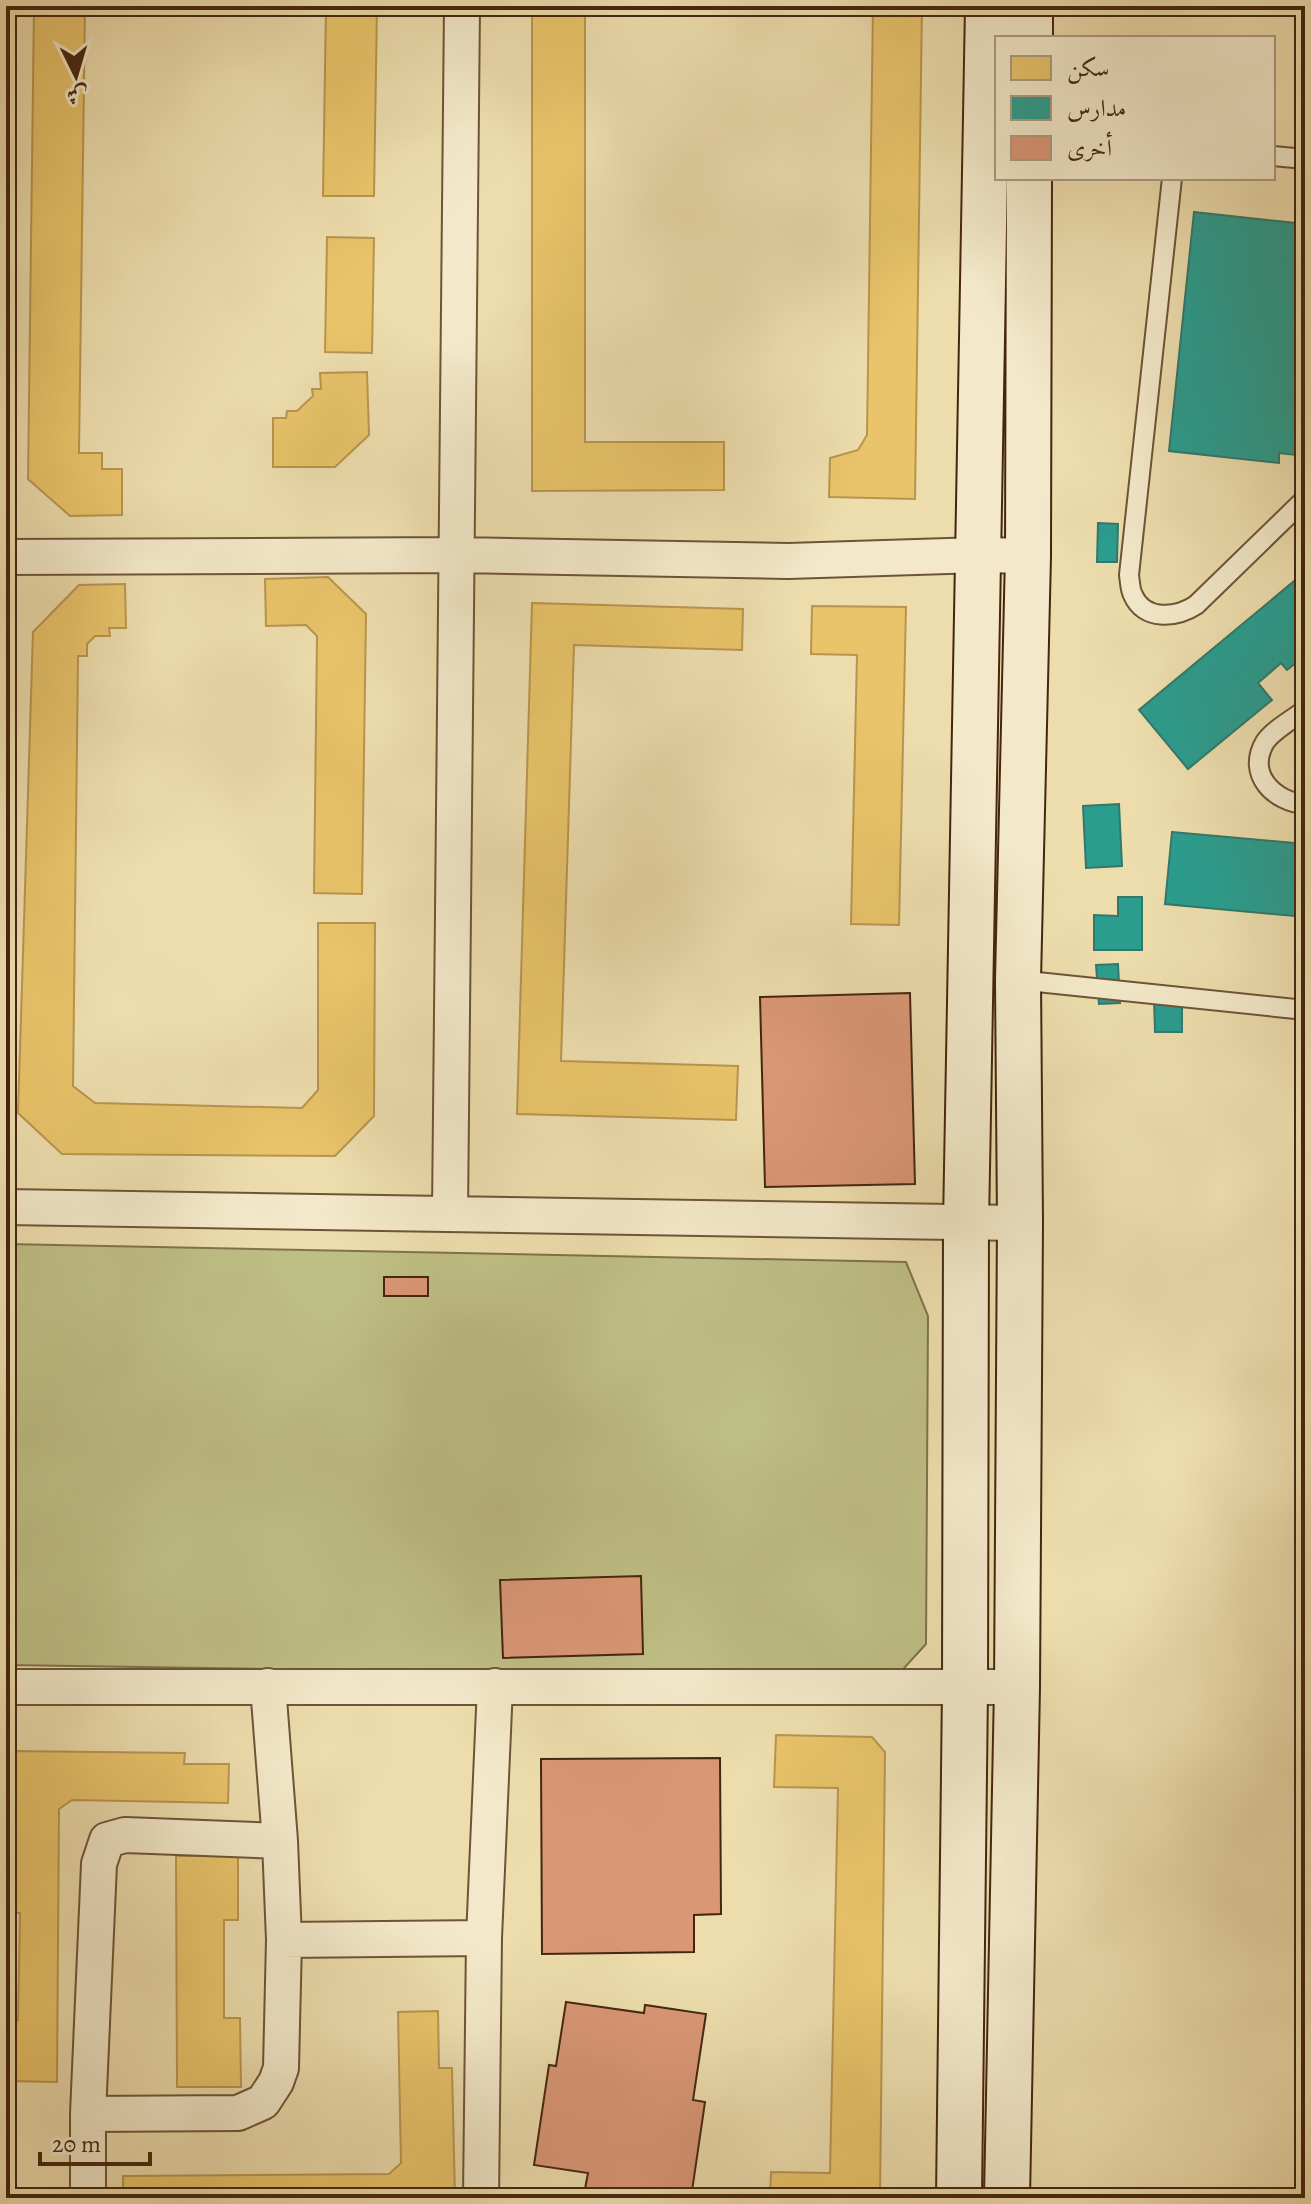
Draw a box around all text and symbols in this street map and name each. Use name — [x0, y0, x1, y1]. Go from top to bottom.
north arrow — [36, 36, 116, 116]
legend — [995, 36, 1275, 180]
text: سكن — [1067, 52, 1110, 84]
text: ش — [65, 79, 90, 111]
text: مدارس — [1067, 92, 1126, 124]
text: أخرى — [1067, 131, 1112, 164]
scale bar — [40, 2116, 150, 2166]
text: 20 m — [52, 2128, 101, 2160]

